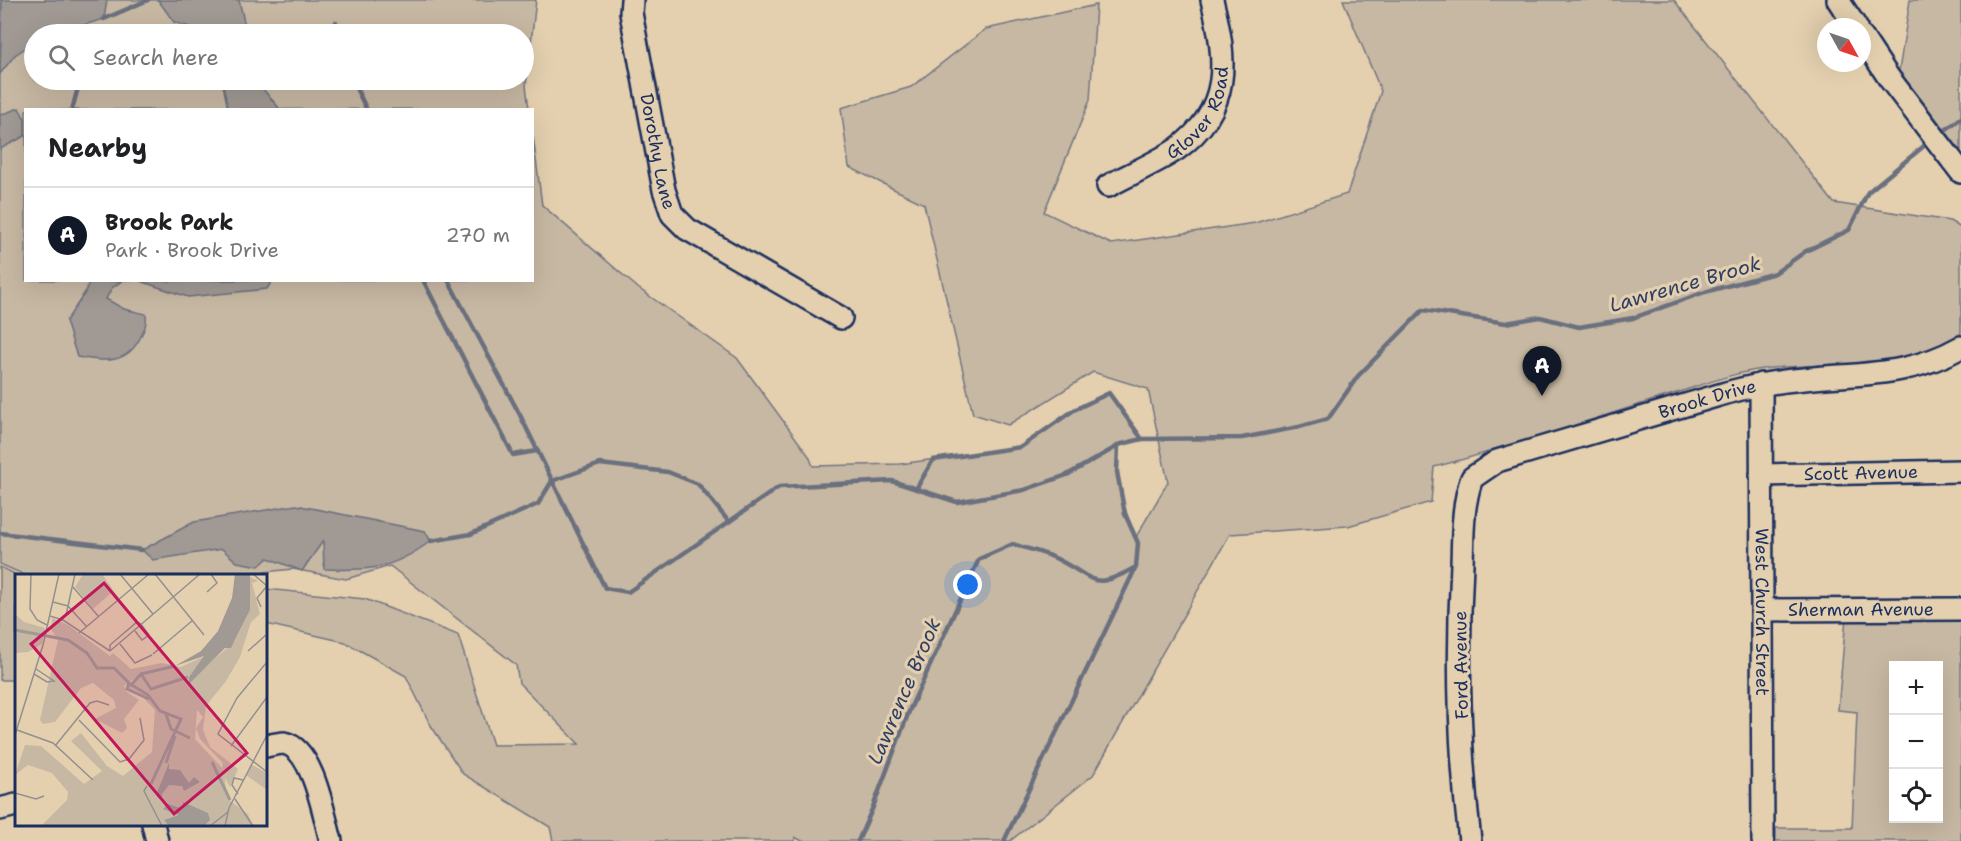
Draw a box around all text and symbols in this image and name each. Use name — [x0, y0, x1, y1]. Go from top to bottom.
north arrow — [1817, 18, 1871, 72]
search box — [24, 24, 534, 90]
icon: search — [45, 41, 78, 74]
text: Search here — [93, 43, 219, 72]
street label: Glover Road — [1162, 66, 1234, 165]
street label: Dorothy Lane — [634, 91, 682, 213]
text: Nearby — [48, 130, 147, 165]
text: Brook Park — [105, 208, 234, 237]
text: A — [60, 222, 75, 248]
text: 270 m — [446, 222, 510, 248]
text: Park · Brook Drive — [105, 237, 279, 263]
water label: Lawrence Brook — [1606, 250, 1764, 318]
pin: A — [1522, 346, 1562, 396]
street label: Brook Drive — [1656, 374, 1758, 424]
street label: Scott Avenue — [1804, 460, 1918, 486]
street label: West Church Street — [1750, 528, 1774, 696]
your location — [953, 570, 982, 599]
inset map — [15, 574, 267, 826]
street label: Sherman Avenue — [1788, 597, 1934, 622]
street label: Ford Avenue — [1448, 610, 1474, 720]
water label: Lawrence Brook — [861, 613, 947, 768]
map controls — [1889, 661, 1943, 823]
button: + — [1889, 661, 1943, 715]
button: − — [1889, 715, 1943, 769]
button: locate — [1889, 769, 1943, 823]

